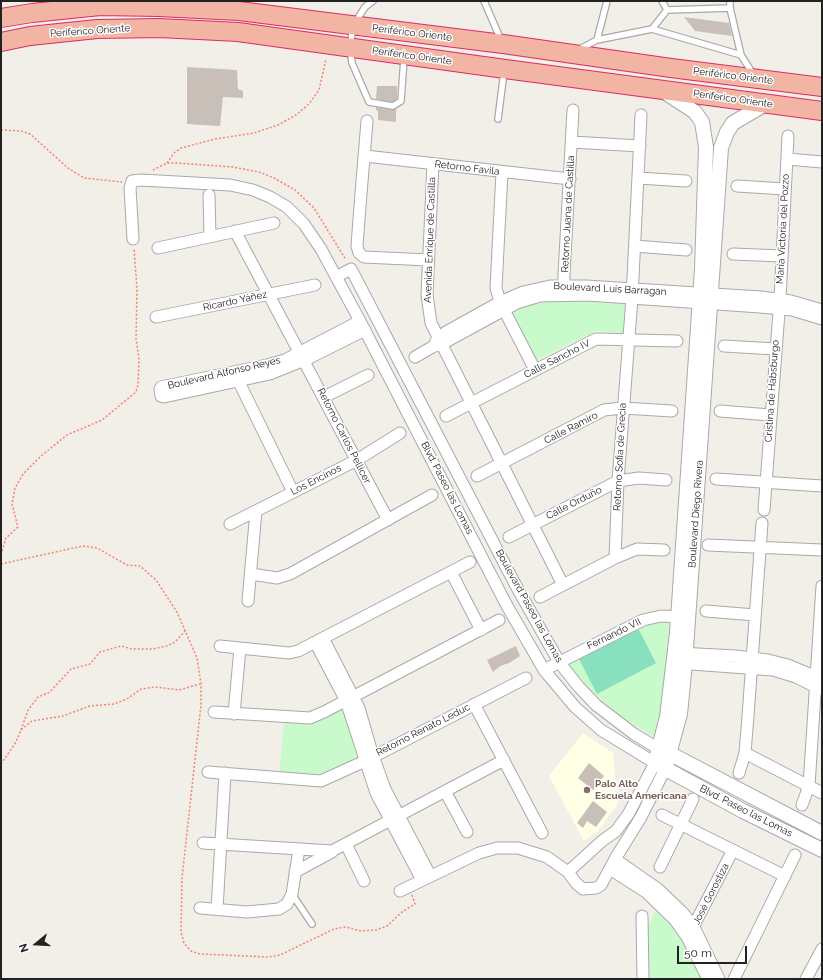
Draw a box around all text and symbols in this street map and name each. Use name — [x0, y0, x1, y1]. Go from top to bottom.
street label: Periferico Oriente — [50, 22, 130, 40]
street label: Periférico Oriente — [371, 22, 453, 44]
street label: Periferico Oriente — [371, 44, 453, 68]
street label: Periférico Oriente — [692, 65, 774, 87]
street label: Periferico Oriente — [692, 87, 774, 111]
street label: Retorno Juana de Castilla — [559, 155, 577, 273]
street label: Retorno Favila — [434, 158, 500, 178]
street label: María Victoria del Pozzo — [774, 174, 792, 284]
street label: Avenida Enrique de Castilla — [422, 177, 438, 303]
street label: Boulevard Luis Barragan — [553, 280, 667, 298]
street label: Ricardo Yáñez — [202, 288, 268, 314]
street label: Calle Sancho IV — [522, 337, 592, 381]
street label: Cristina de Habsburgo — [762, 339, 782, 443]
street label: Boulevard Alfonso Reyes — [166, 354, 282, 392]
street label: Retorno Carlos Pellicer — [315, 386, 373, 486]
street label: Retorno Sofia de Grecia — [611, 403, 629, 511]
street label: Calle Ramiro — [542, 409, 600, 447]
street label: Blvd. Paseo las Lomas — [418, 440, 476, 536]
street label: Boulevard Diego Rivera — [686, 460, 706, 568]
street label: Los Encinos — [289, 462, 343, 498]
street label: Calle Orduño — [544, 484, 604, 522]
street label: Boulevard Paseo las Lomas — [493, 547, 565, 665]
street label: Fernando VII — [585, 616, 643, 652]
street label: Retorno Renato Leduc — [374, 701, 472, 759]
place label: Palo Alto Escuela Americana — [595, 778, 687, 802]
street label: Blvd. Paseo las Lomas — [698, 782, 794, 840]
marker: Palo Alto Escuela Americana — [582, 785, 592, 795]
street label: José Gorostiza — [690, 861, 732, 927]
north arrow — [16, 924, 56, 964]
scale bar — [679, 938, 749, 964]
text: N — [17, 942, 32, 954]
text: 50 m — [684, 946, 712, 960]

